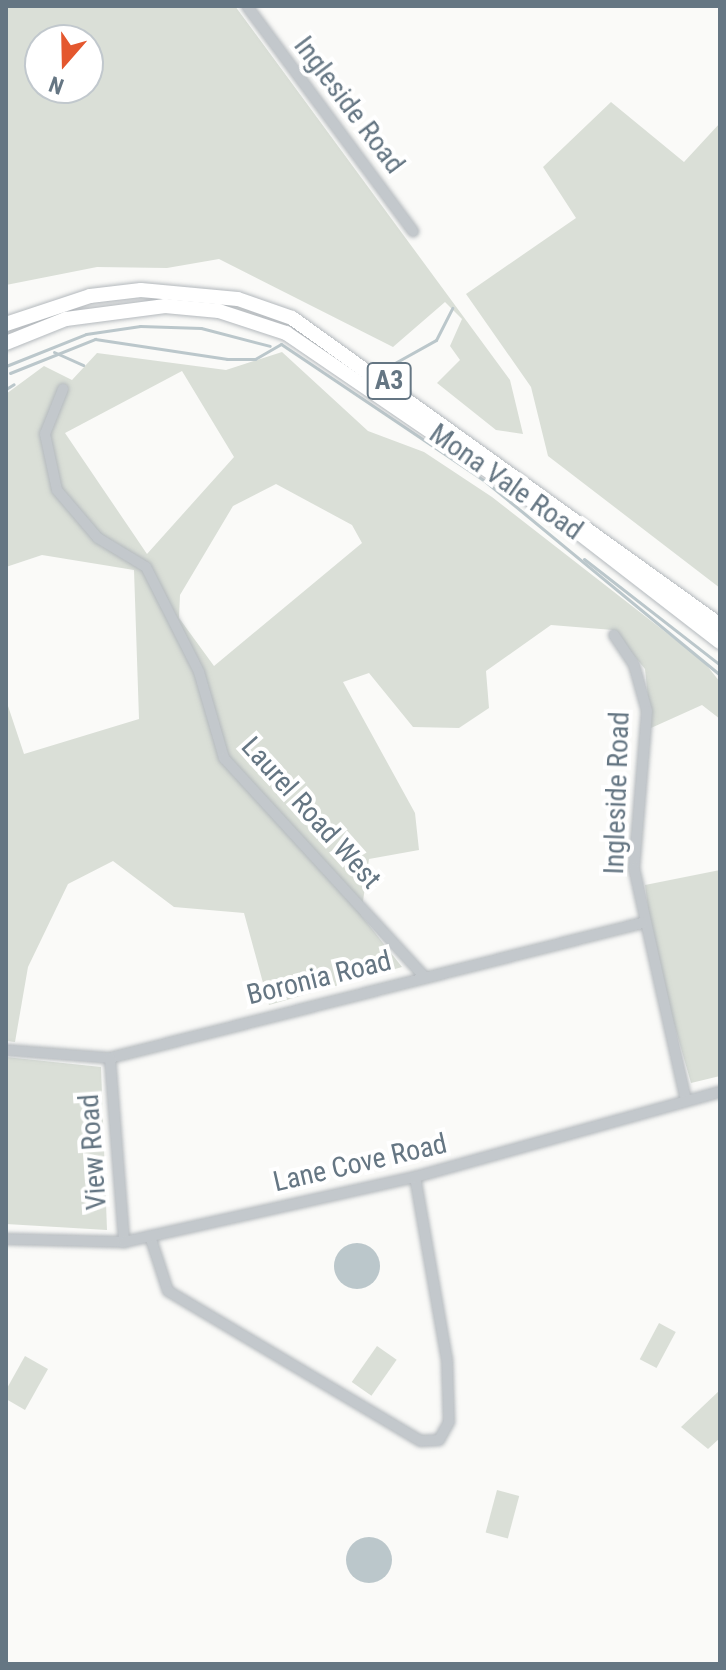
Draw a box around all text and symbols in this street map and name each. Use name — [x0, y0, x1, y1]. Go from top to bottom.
north arrow — [24, 24, 104, 104]
street label: Ingleside Road — [287, 30, 411, 180]
text: N — [46, 71, 67, 99]
road number: A3 — [365, 359, 413, 403]
street label: Mona Vale Road — [423, 417, 589, 547]
street label: Ingleside Road — [597, 711, 637, 875]
street label: Laurel Road West — [234, 730, 388, 896]
street label: Boronia Road — [243, 944, 395, 1012]
street label: View Road — [72, 1093, 114, 1211]
street label: Lane Cove Road — [270, 1127, 450, 1199]

